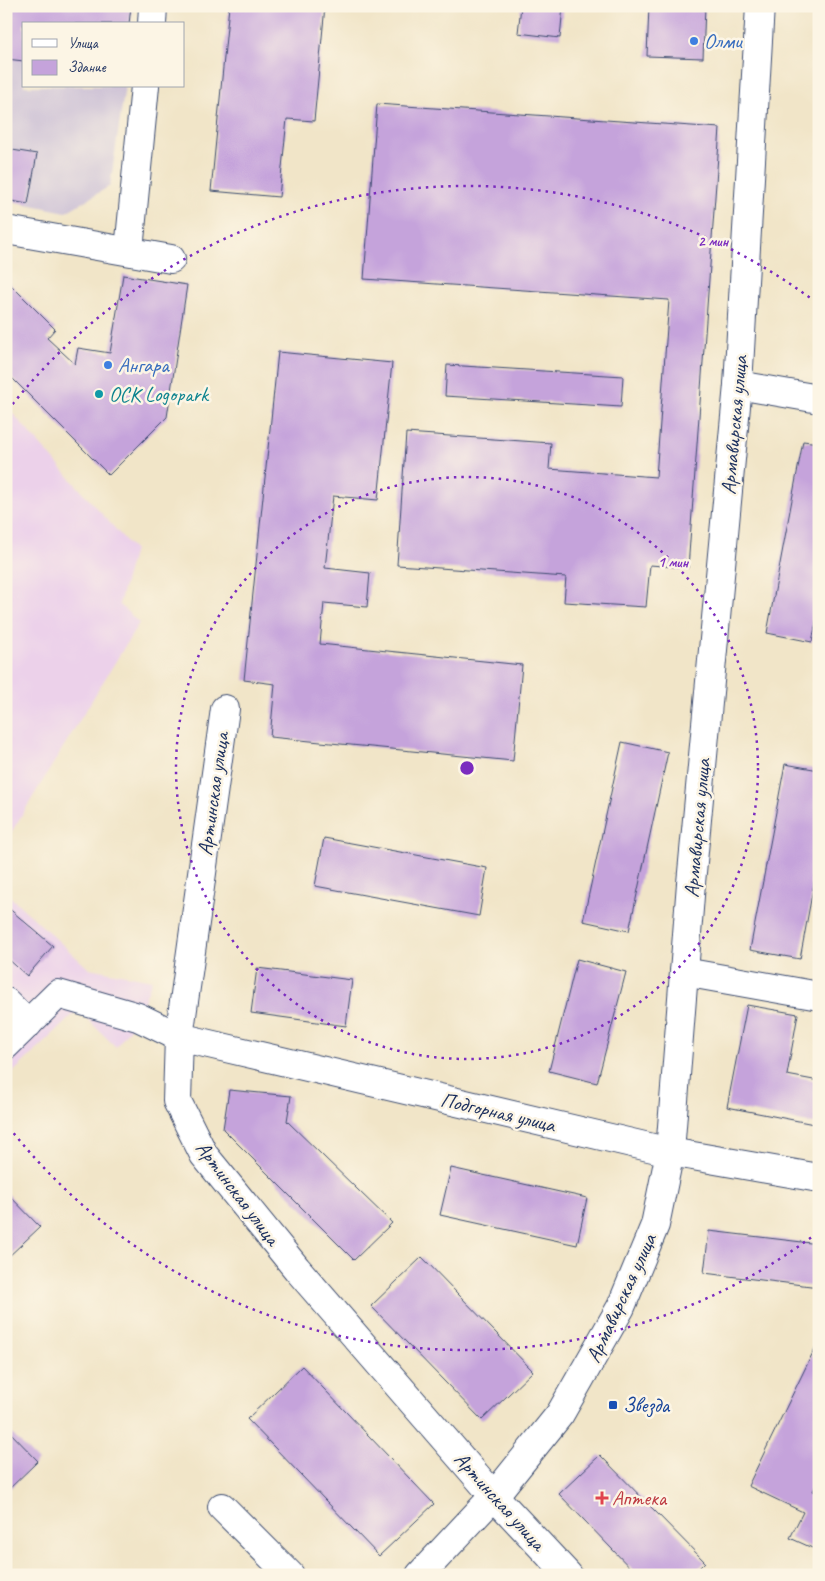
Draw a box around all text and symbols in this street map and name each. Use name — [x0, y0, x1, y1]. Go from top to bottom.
legend — [22, 22, 185, 88]
place label: Олми — [704, 28, 743, 54]
text: Улица — [68, 34, 99, 53]
marker: Олми — [688, 35, 700, 47]
text: Здание — [68, 58, 107, 77]
text: 2 мин — [698, 232, 730, 251]
place label: Ангара — [118, 352, 170, 378]
street label: Армавирская улица — [715, 353, 753, 495]
marker: Ангара — [102, 359, 114, 371]
place label: ОСК Logopark — [109, 381, 210, 407]
marker: ОСК Logopark — [93, 388, 105, 400]
text: 1 мин — [658, 553, 690, 572]
street label: Артинская улица — [191, 728, 235, 857]
street label: Армавирская улица — [678, 756, 716, 898]
centre of rings — [458, 759, 476, 777]
street label: Подгорная улица — [438, 1086, 560, 1138]
street label: Артинская улица — [190, 1136, 287, 1252]
street label: Армавирская улица — [580, 1228, 663, 1367]
place label: Звезда — [623, 1392, 671, 1418]
marker: Звезда — [607, 1399, 619, 1411]
street label: Артинская улица — [449, 1446, 553, 1558]
place label: Аптека — [612, 1485, 668, 1511]
marker: Аптека — [596, 1492, 608, 1504]

